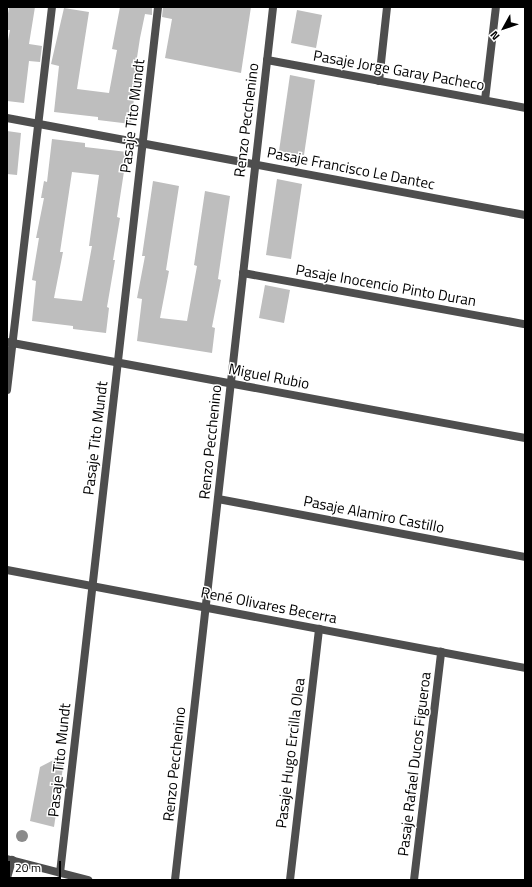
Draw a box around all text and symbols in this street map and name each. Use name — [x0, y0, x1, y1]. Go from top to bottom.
north arrow — [484, 8, 524, 48]
text: N — [486, 28, 503, 44]
street label: Pasaje Jorge Garay Pacheco — [312, 46, 486, 94]
street label: Pasaje Tito Mundt — [116, 58, 148, 174]
street label: Renzo Pecchenino — [230, 62, 262, 178]
street label: Pasaje Francisco Le Dantec — [266, 143, 436, 193]
street label: Pasaje Inocencio Pinto Duran — [294, 260, 478, 310]
street label: Miguel Rubio — [227, 359, 311, 393]
street label: Pasaje Tito Mundt — [79, 380, 111, 496]
street label: Renzo Pecchenino — [195, 384, 225, 500]
street label: Pasaje Alamiro Castillo — [302, 492, 446, 536]
street label: René Olivares Becerra — [199, 583, 339, 627]
street label: Pasaje Rafael Ducos Figueroa — [394, 671, 434, 857]
street label: Pasaje Hugo Ercilla Olea — [272, 677, 308, 829]
street label: Pasaje Tito Mundt — [44, 702, 74, 818]
street label: Renzo Pecchenino — [159, 706, 189, 822]
scale bar — [10, 853, 63, 879]
text: 20 m — [15, 858, 41, 877]

